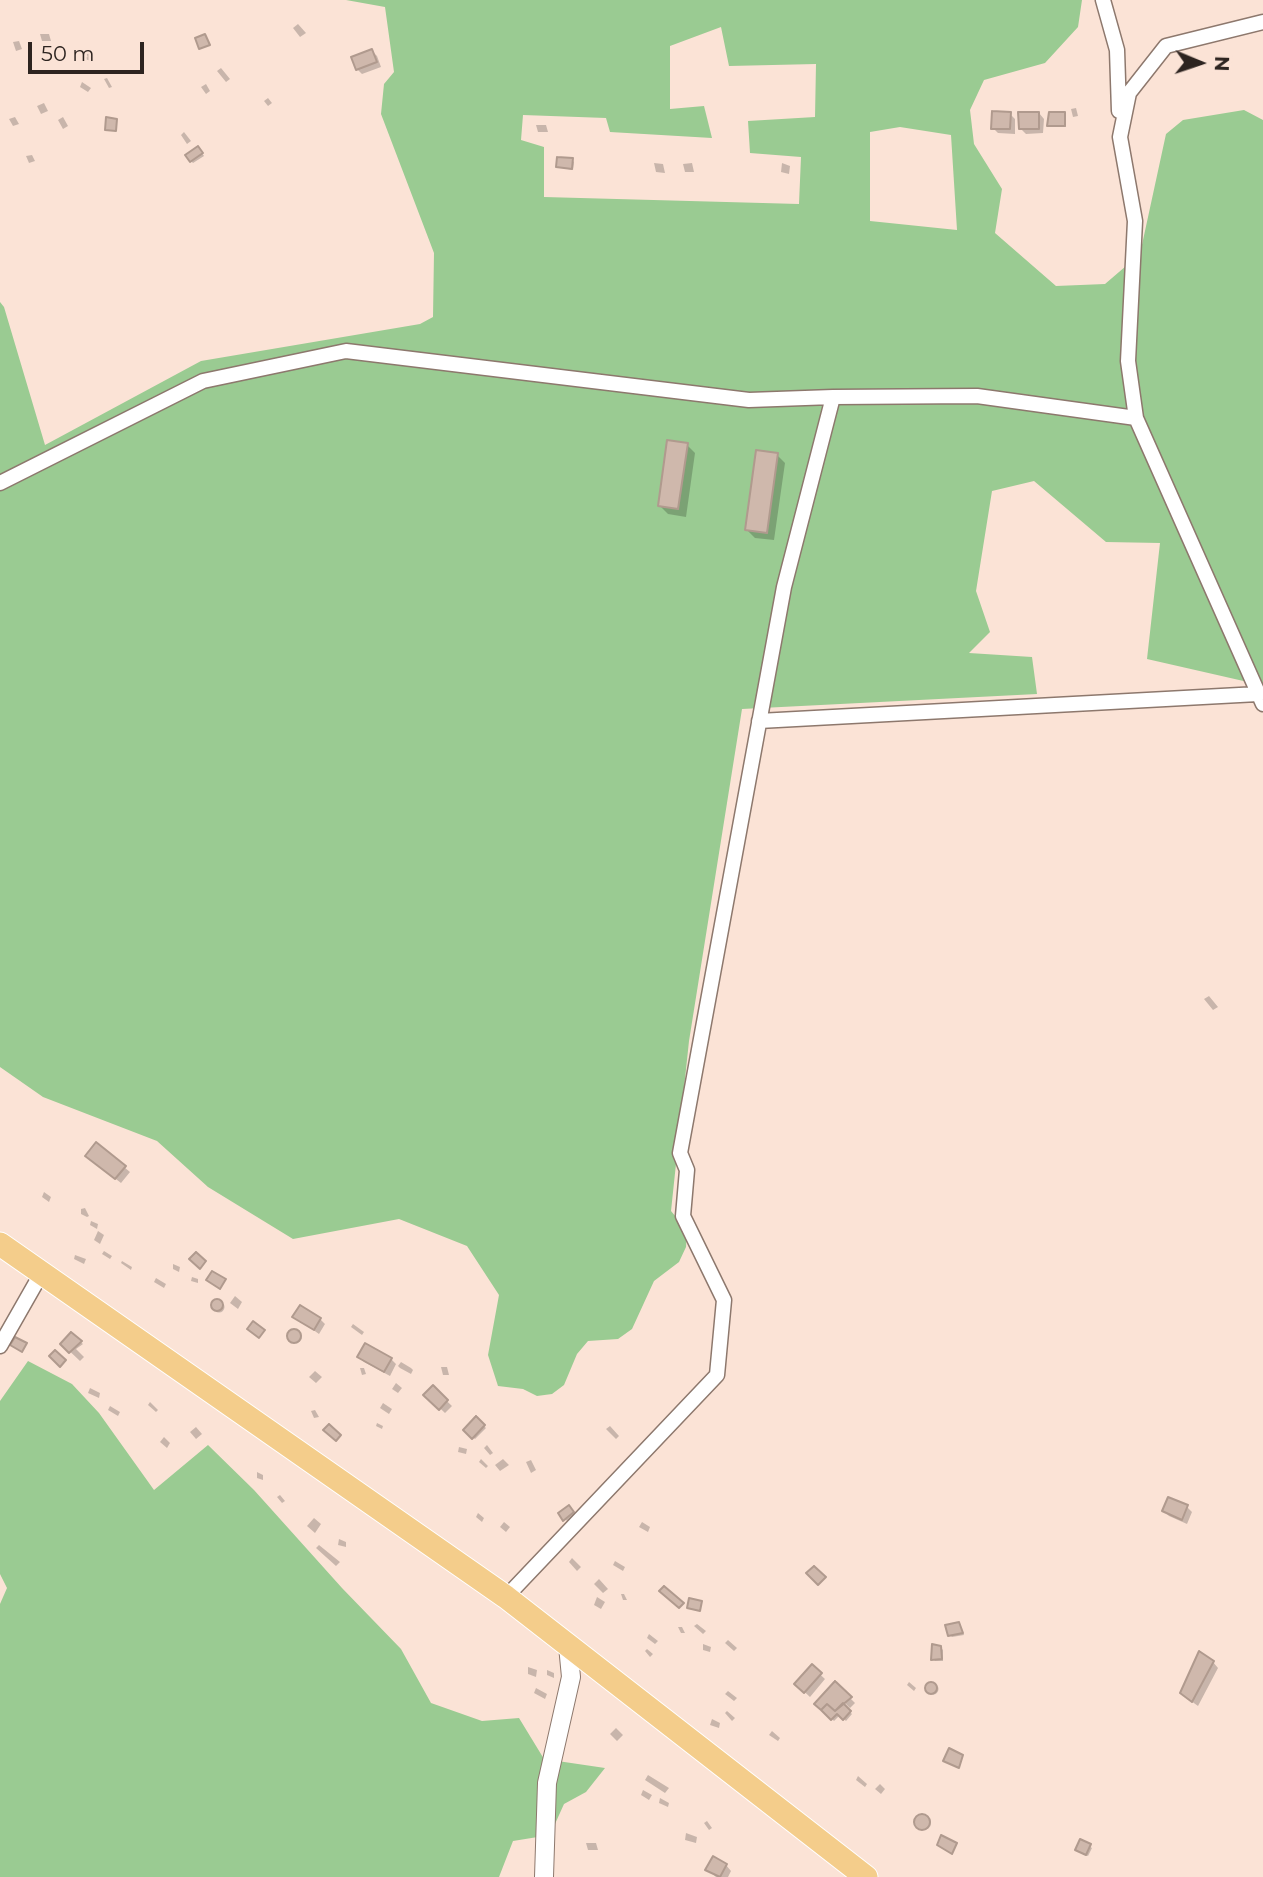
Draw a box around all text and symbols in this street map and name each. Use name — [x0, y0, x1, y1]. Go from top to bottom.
scale bar — [32, 28, 147, 72]
north arrow — [1165, 28, 1235, 98]
text: 50 m — [41, 41, 95, 66]
text: N — [1210, 56, 1233, 72]

